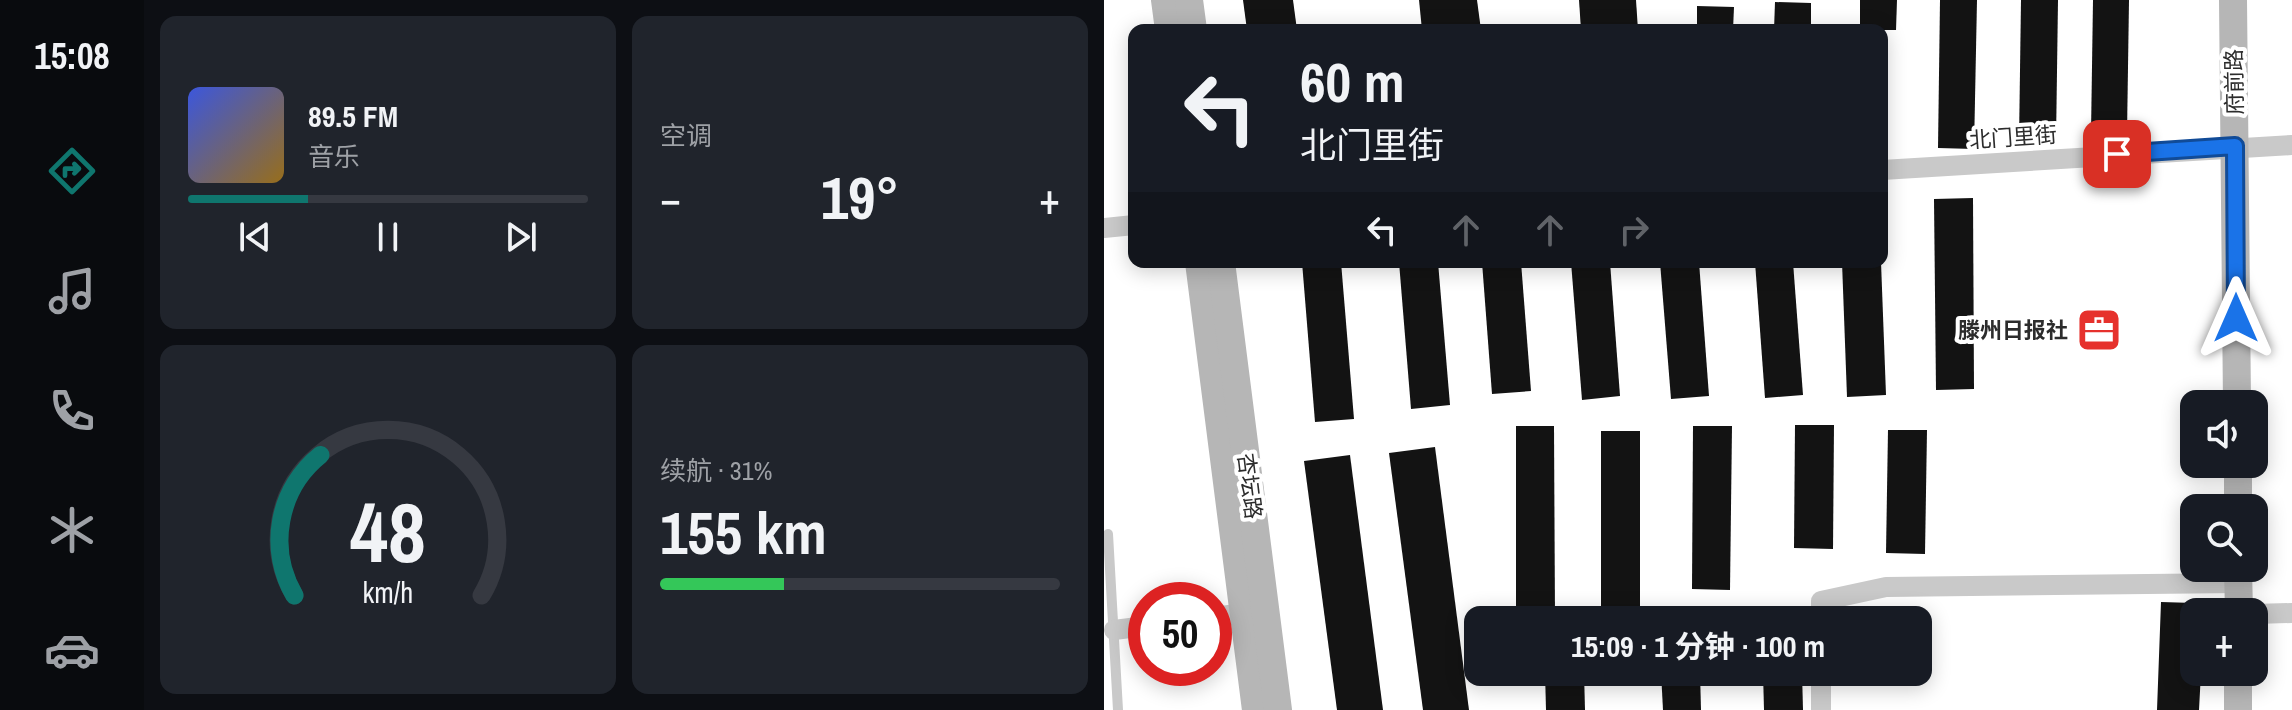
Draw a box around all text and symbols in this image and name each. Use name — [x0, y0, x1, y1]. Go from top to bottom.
text: 15:08 — [34, 32, 110, 80]
text: 60 m — [1300, 44, 1405, 119]
street label: 府前路 — [2218, 49, 2250, 115]
icon: left — [1168, 56, 1272, 160]
text: 89.5 FM — [308, 96, 398, 136]
text: 空调 — [660, 118, 712, 153]
street label: 北门里街 — [1968, 119, 2058, 155]
pin — [2083, 120, 2151, 188]
text: 北门里街 — [1300, 121, 1444, 169]
icon: arrive — [2095, 132, 2139, 176]
text: 音乐 — [308, 139, 360, 174]
icon: directions — [44, 143, 100, 199]
text: 19° — [821, 157, 899, 238]
text: − — [660, 168, 681, 228]
text: + — [1039, 168, 1060, 228]
icon: left — [1360, 208, 1404, 252]
icon: ahead — [1444, 208, 1488, 252]
icon: ahead — [1528, 208, 1572, 252]
icon: right — [1612, 208, 1656, 252]
icon: previous — [233, 215, 277, 259]
icon: pause — [366, 215, 410, 259]
icon: next — [499, 215, 543, 259]
icon: music — [44, 263, 100, 319]
position arrow — [2194, 276, 2278, 360]
office icon: 滕州日报社 — [2075, 306, 2123, 354]
place label: 滕州日报社 — [1958, 315, 2068, 345]
icon: phone — [44, 383, 100, 439]
map controls — [2180, 390, 2268, 686]
button: sound — [2180, 390, 2268, 478]
street label: 杏坛路 — [1231, 451, 1269, 521]
text: 续航 · 31% — [660, 453, 772, 488]
text: 48 — [350, 475, 426, 587]
text: 155 km — [660, 492, 827, 573]
button: search — [2180, 494, 2268, 582]
icon: climate — [44, 502, 100, 558]
text: km/h — [363, 573, 413, 612]
speed limit sign: 50 — [1128, 582, 1232, 686]
button: + — [2180, 598, 2268, 686]
icon: car — [44, 622, 100, 678]
text: 15:09 · 1 分钟 · 100 m — [1571, 626, 1825, 666]

